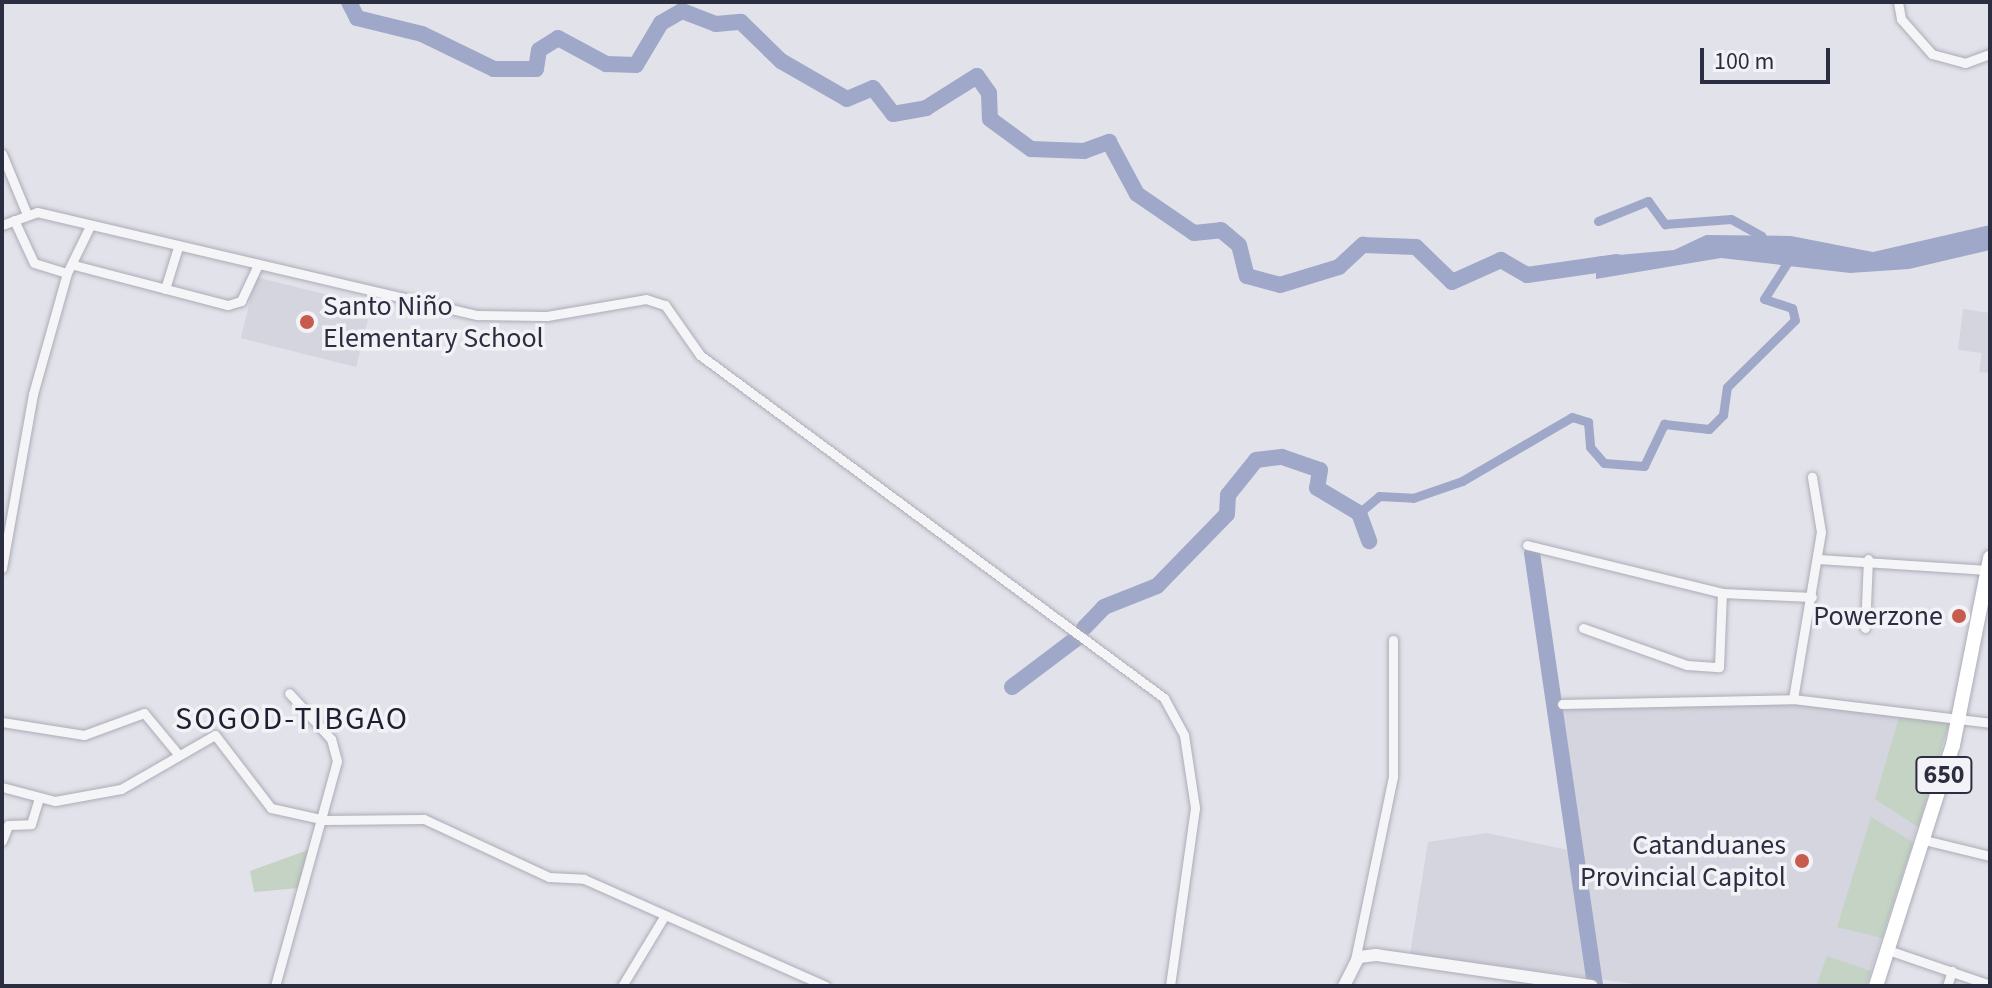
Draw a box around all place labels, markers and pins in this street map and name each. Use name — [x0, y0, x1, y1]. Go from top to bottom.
place label: Santo Niño Elementary School — [323, 289, 544, 355]
marker: Santo Niño Elementary School — [298, 313, 316, 331]
place label: Powerzone — [1813, 599, 1943, 633]
marker: Powerzone — [1950, 607, 1968, 625]
place label: Catanduanes Provincial Capitol — [1580, 828, 1786, 894]
marker: Catanduanes Provincial Capitol — [1793, 852, 1811, 870]

